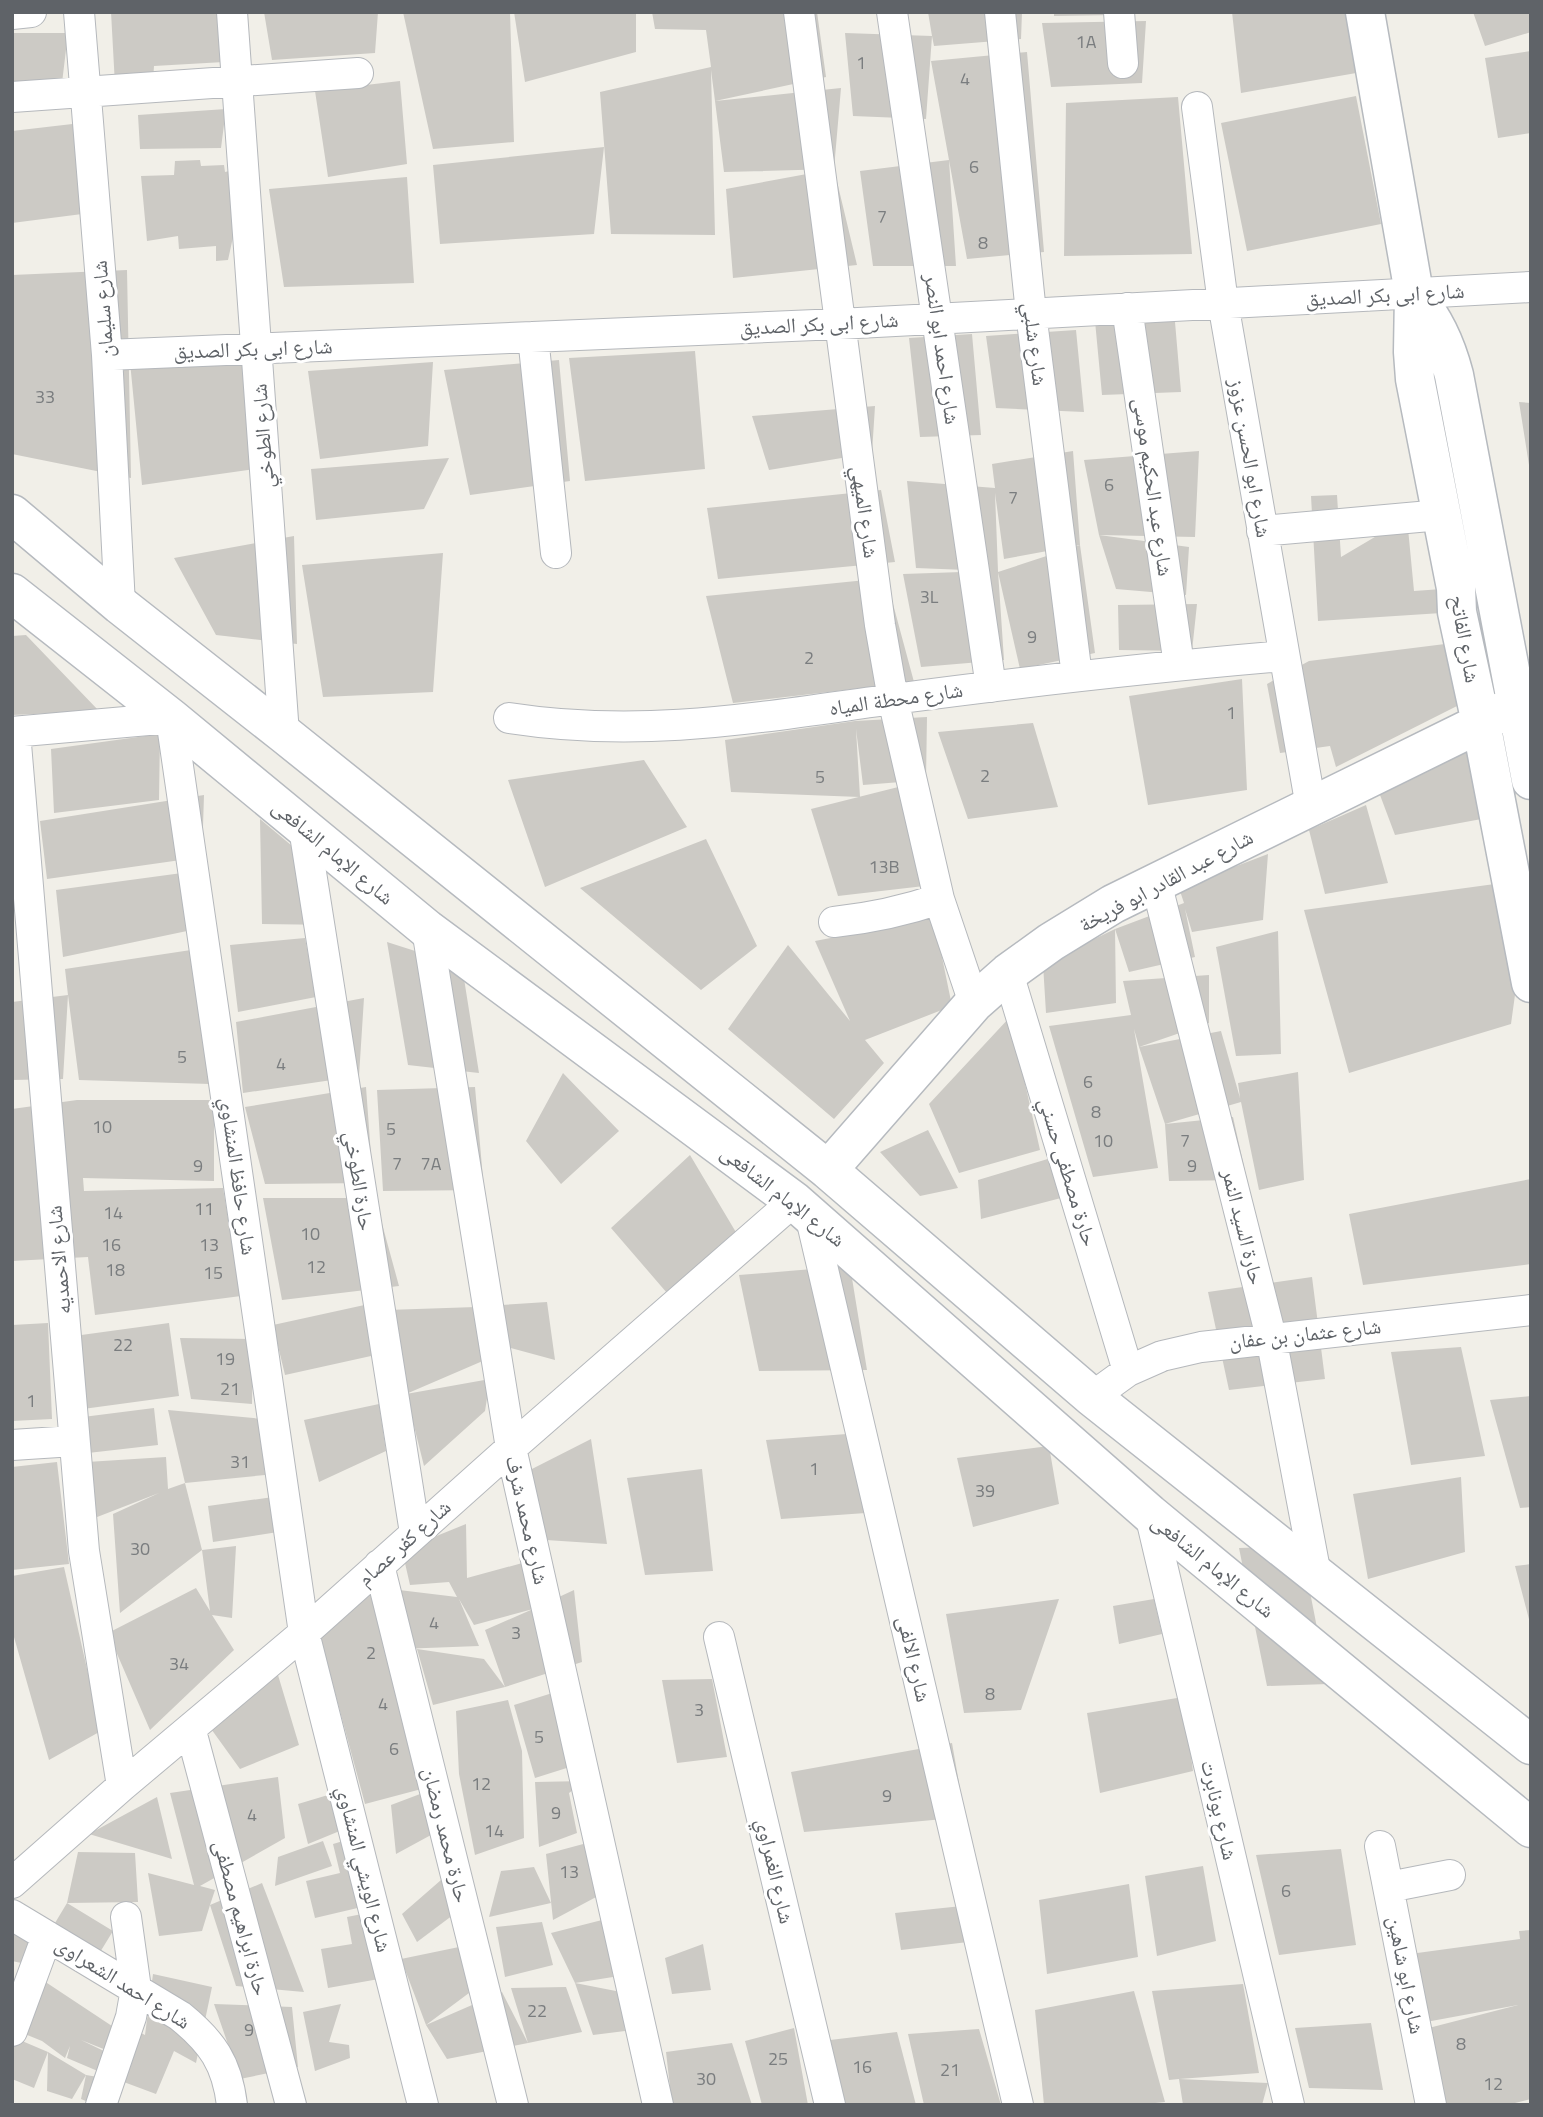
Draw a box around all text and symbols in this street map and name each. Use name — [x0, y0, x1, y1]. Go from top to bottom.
house number: 1A — [1076, 28, 1097, 55]
house number: 1 — [856, 49, 866, 76]
house number: 4 — [960, 65, 970, 92]
house number: 6 — [969, 153, 979, 180]
house number: 7 — [877, 203, 887, 230]
house number: 8 — [978, 229, 988, 256]
street label: شارع سليمان — [83, 259, 121, 359]
street label: شارع احمد ابو النصر — [916, 270, 969, 426]
street label: شارع ابى بكر الصديق — [1305, 274, 1465, 314]
street label: شارع شلبي — [1014, 300, 1057, 388]
street label: شارع ابى بكر الصديق — [739, 303, 899, 343]
street label: شارع ابى بكر الصديق — [173, 329, 333, 367]
street label: شارع ابو الحسن عزوز — [1221, 375, 1281, 540]
house number: 33 — [35, 383, 55, 410]
street label: شارع الطوخي — [242, 383, 283, 489]
street label: شارع عبد الحكيم موسى — [1126, 396, 1182, 578]
street label: شارع الميهي — [842, 464, 888, 560]
house number: 6 — [1104, 471, 1114, 498]
house number: 7 — [1008, 484, 1018, 511]
house number: 3L — [920, 583, 939, 610]
street label: شارع الفاتح — [1443, 592, 1489, 685]
house number: 9 — [1027, 623, 1037, 650]
house number: 2 — [804, 644, 814, 671]
street label: شارع محطة المياه — [827, 673, 965, 723]
house number: 1 — [1226, 699, 1236, 726]
house number: 2 — [980, 762, 990, 789]
house number: 5 — [815, 763, 825, 790]
street label: شارع الإمام الشافعى — [266, 791, 402, 912]
street label: شارع عبد القادر ابو فريخة — [1073, 821, 1258, 940]
house number: 13B — [868, 853, 900, 880]
house number: 5 — [177, 1043, 187, 1070]
house number: 4 — [276, 1050, 286, 1077]
house number: 6 — [1083, 1068, 1093, 1095]
street label: حارة مصطفى حسني — [1030, 1093, 1107, 1250]
street label: شارع حافظ المنشاوي — [211, 1095, 266, 1257]
house number: 8 — [1091, 1098, 1101, 1125]
house number: 10 — [92, 1113, 112, 1140]
house number: 5 — [386, 1115, 396, 1142]
house number: 10 — [1093, 1127, 1113, 1154]
house number: 7 — [1180, 1127, 1190, 1154]
street label: حارة الطوخي — [335, 1129, 384, 1233]
street label: شارع الإمام الشافعى — [714, 1136, 853, 1254]
house number: 7 — [392, 1150, 402, 1177]
house number: 7A — [421, 1150, 442, 1177]
house number: 9 — [193, 1152, 203, 1179]
house number: 9 — [1187, 1152, 1197, 1179]
street label: حارة السيد النمر — [1214, 1165, 1274, 1288]
house number: 11 — [194, 1195, 214, 1222]
house number: 14 — [103, 1199, 123, 1226]
street label: شارع الاحمديه — [37, 1204, 79, 1316]
house number: 10 — [300, 1220, 320, 1247]
house number: 16 — [101, 1231, 121, 1258]
house number: 13 — [199, 1231, 219, 1258]
house number: 12 — [306, 1253, 326, 1280]
house number: 18 — [105, 1256, 125, 1283]
house number: 15 — [203, 1259, 223, 1286]
street label: شارع عثمان بن عفان — [1227, 1309, 1382, 1357]
house number: 22 — [113, 1331, 133, 1358]
house number: 19 — [215, 1345, 235, 1372]
house number: 21 — [220, 1375, 240, 1402]
house number: 1 — [26, 1387, 36, 1414]
house number: 31 — [230, 1448, 250, 1475]
street label: شارع محمد شرف — [498, 1452, 558, 1587]
house number: 1 — [809, 1455, 819, 1482]
house number: 39 — [975, 1477, 995, 1504]
street label: شارع كفر عصام — [349, 1491, 458, 1593]
street label: شارع الإمام الشافعى — [1145, 1505, 1282, 1625]
house number: 30 — [130, 1535, 150, 1562]
house number: 4 — [429, 1609, 439, 1636]
street label: شارع الالفى — [890, 1613, 940, 1705]
house number: 3 — [511, 1619, 521, 1646]
house number: 2 — [366, 1639, 376, 1666]
house number: 34 — [169, 1650, 189, 1677]
house number: 8 — [985, 1680, 995, 1707]
house number: 4 — [378, 1690, 388, 1717]
house number: 3 — [694, 1696, 704, 1723]
house number: 5 — [534, 1723, 544, 1750]
house number: 6 — [389, 1735, 399, 1762]
street label: شارع بونابرت — [1193, 1757, 1247, 1863]
street label: حارة محمد رمضان — [415, 1764, 479, 1906]
house number: 12 — [471, 1770, 491, 1797]
street label: شارع الويشي المنشاوي — [328, 1782, 401, 1956]
house number: 9 — [882, 1782, 892, 1809]
house number: 9 — [551, 1799, 561, 1826]
house number: 4 — [247, 1801, 257, 1828]
street label: شارع الغمراوي — [747, 1815, 804, 1927]
house number: 14 — [484, 1817, 504, 1844]
street label: حارة ابراهيم مصطفى — [206, 1836, 278, 1999]
house number: 13 — [559, 1858, 579, 1885]
house number: 6 — [1281, 1877, 1291, 1904]
street label: شارع ابو شاهين — [1380, 1913, 1434, 2036]
street label: شارع احمد الشعراوى — [50, 1928, 198, 2037]
house number: 22 — [527, 1997, 547, 2024]
house number: 9 — [244, 2016, 254, 2043]
house number: 8 — [1456, 2030, 1466, 2057]
house number: 25 — [768, 2045, 788, 2072]
house number: 16 — [852, 2053, 872, 2080]
house number: 21 — [940, 2056, 960, 2083]
house number: 30 — [696, 2065, 716, 2092]
house number: 12 — [1483, 2070, 1503, 2097]

